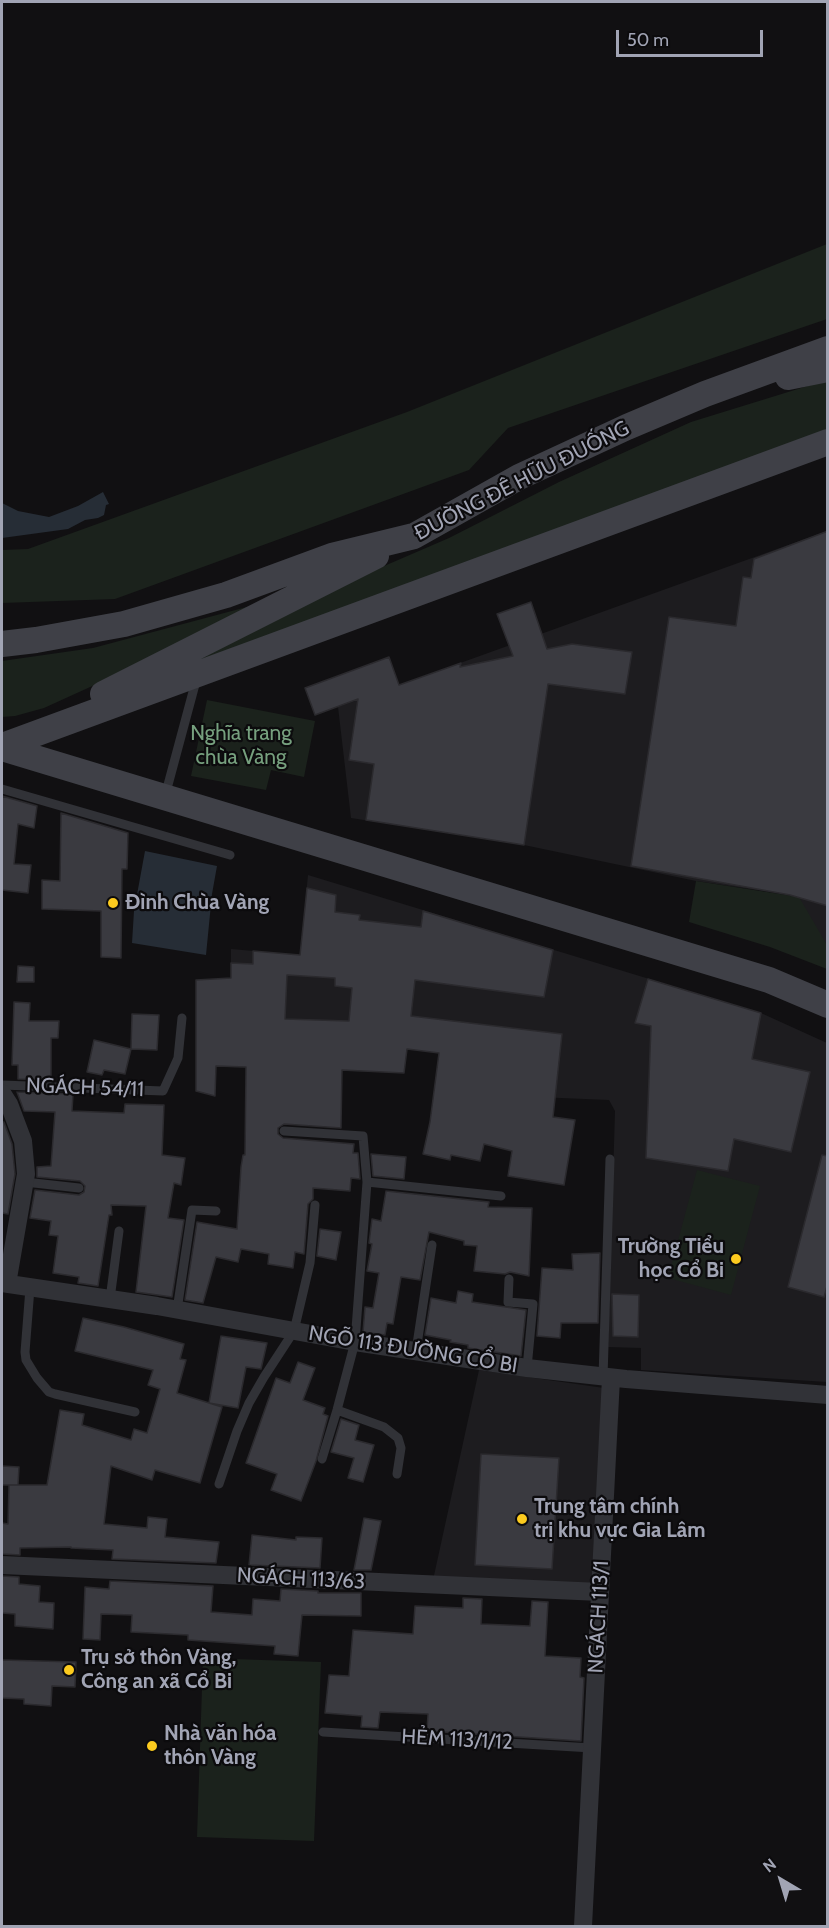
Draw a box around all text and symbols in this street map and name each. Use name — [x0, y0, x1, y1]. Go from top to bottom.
scale bar — [619, 18, 766, 56]
text: 50 m — [627, 29, 669, 51]
street label: ĐƯỜNG ĐÊ HỮU ĐUỐNG — [410, 416, 634, 546]
park label: Nghĩa trang chùa Vàng — [190, 721, 292, 771]
place label: Đình Chùa Vàng — [125, 890, 269, 916]
marker: Đình Chùa Vàng — [106, 896, 120, 910]
street label: NGÁCH 54/11 — [26, 1073, 144, 1103]
place label: Trường Tiểu học Cổ Bi — [618, 1234, 724, 1284]
marker: Trường Tiểu học Cổ Bi — [729, 1252, 743, 1266]
street label: NGÕ 113 ĐƯỜNG CỔ BI — [307, 1321, 519, 1379]
place label: Trung tâm chính trị khu vực Gia Lâm — [534, 1494, 705, 1544]
marker: Trung tâm chính trị khu vực Gia Lâm — [515, 1512, 529, 1526]
street label: NGÁCH 113/1 — [583, 1560, 615, 1674]
street label: NGÁCH 113/63 — [236, 1563, 366, 1595]
place label: Trụ sở thôn Vàng, Công an xã Cổ Bi — [81, 1645, 236, 1695]
marker: Trụ sở thôn Vàng, Công an xã Cổ Bi — [62, 1663, 76, 1677]
place label: Nhà văn hóa thôn Vàng — [164, 1721, 276, 1771]
street label: HẺM 113/1/12 — [401, 1724, 513, 1756]
marker: Nhà văn hóa thôn Vàng — [145, 1739, 159, 1753]
north arrow — [751, 1850, 811, 1910]
text: N — [759, 1854, 780, 1876]

